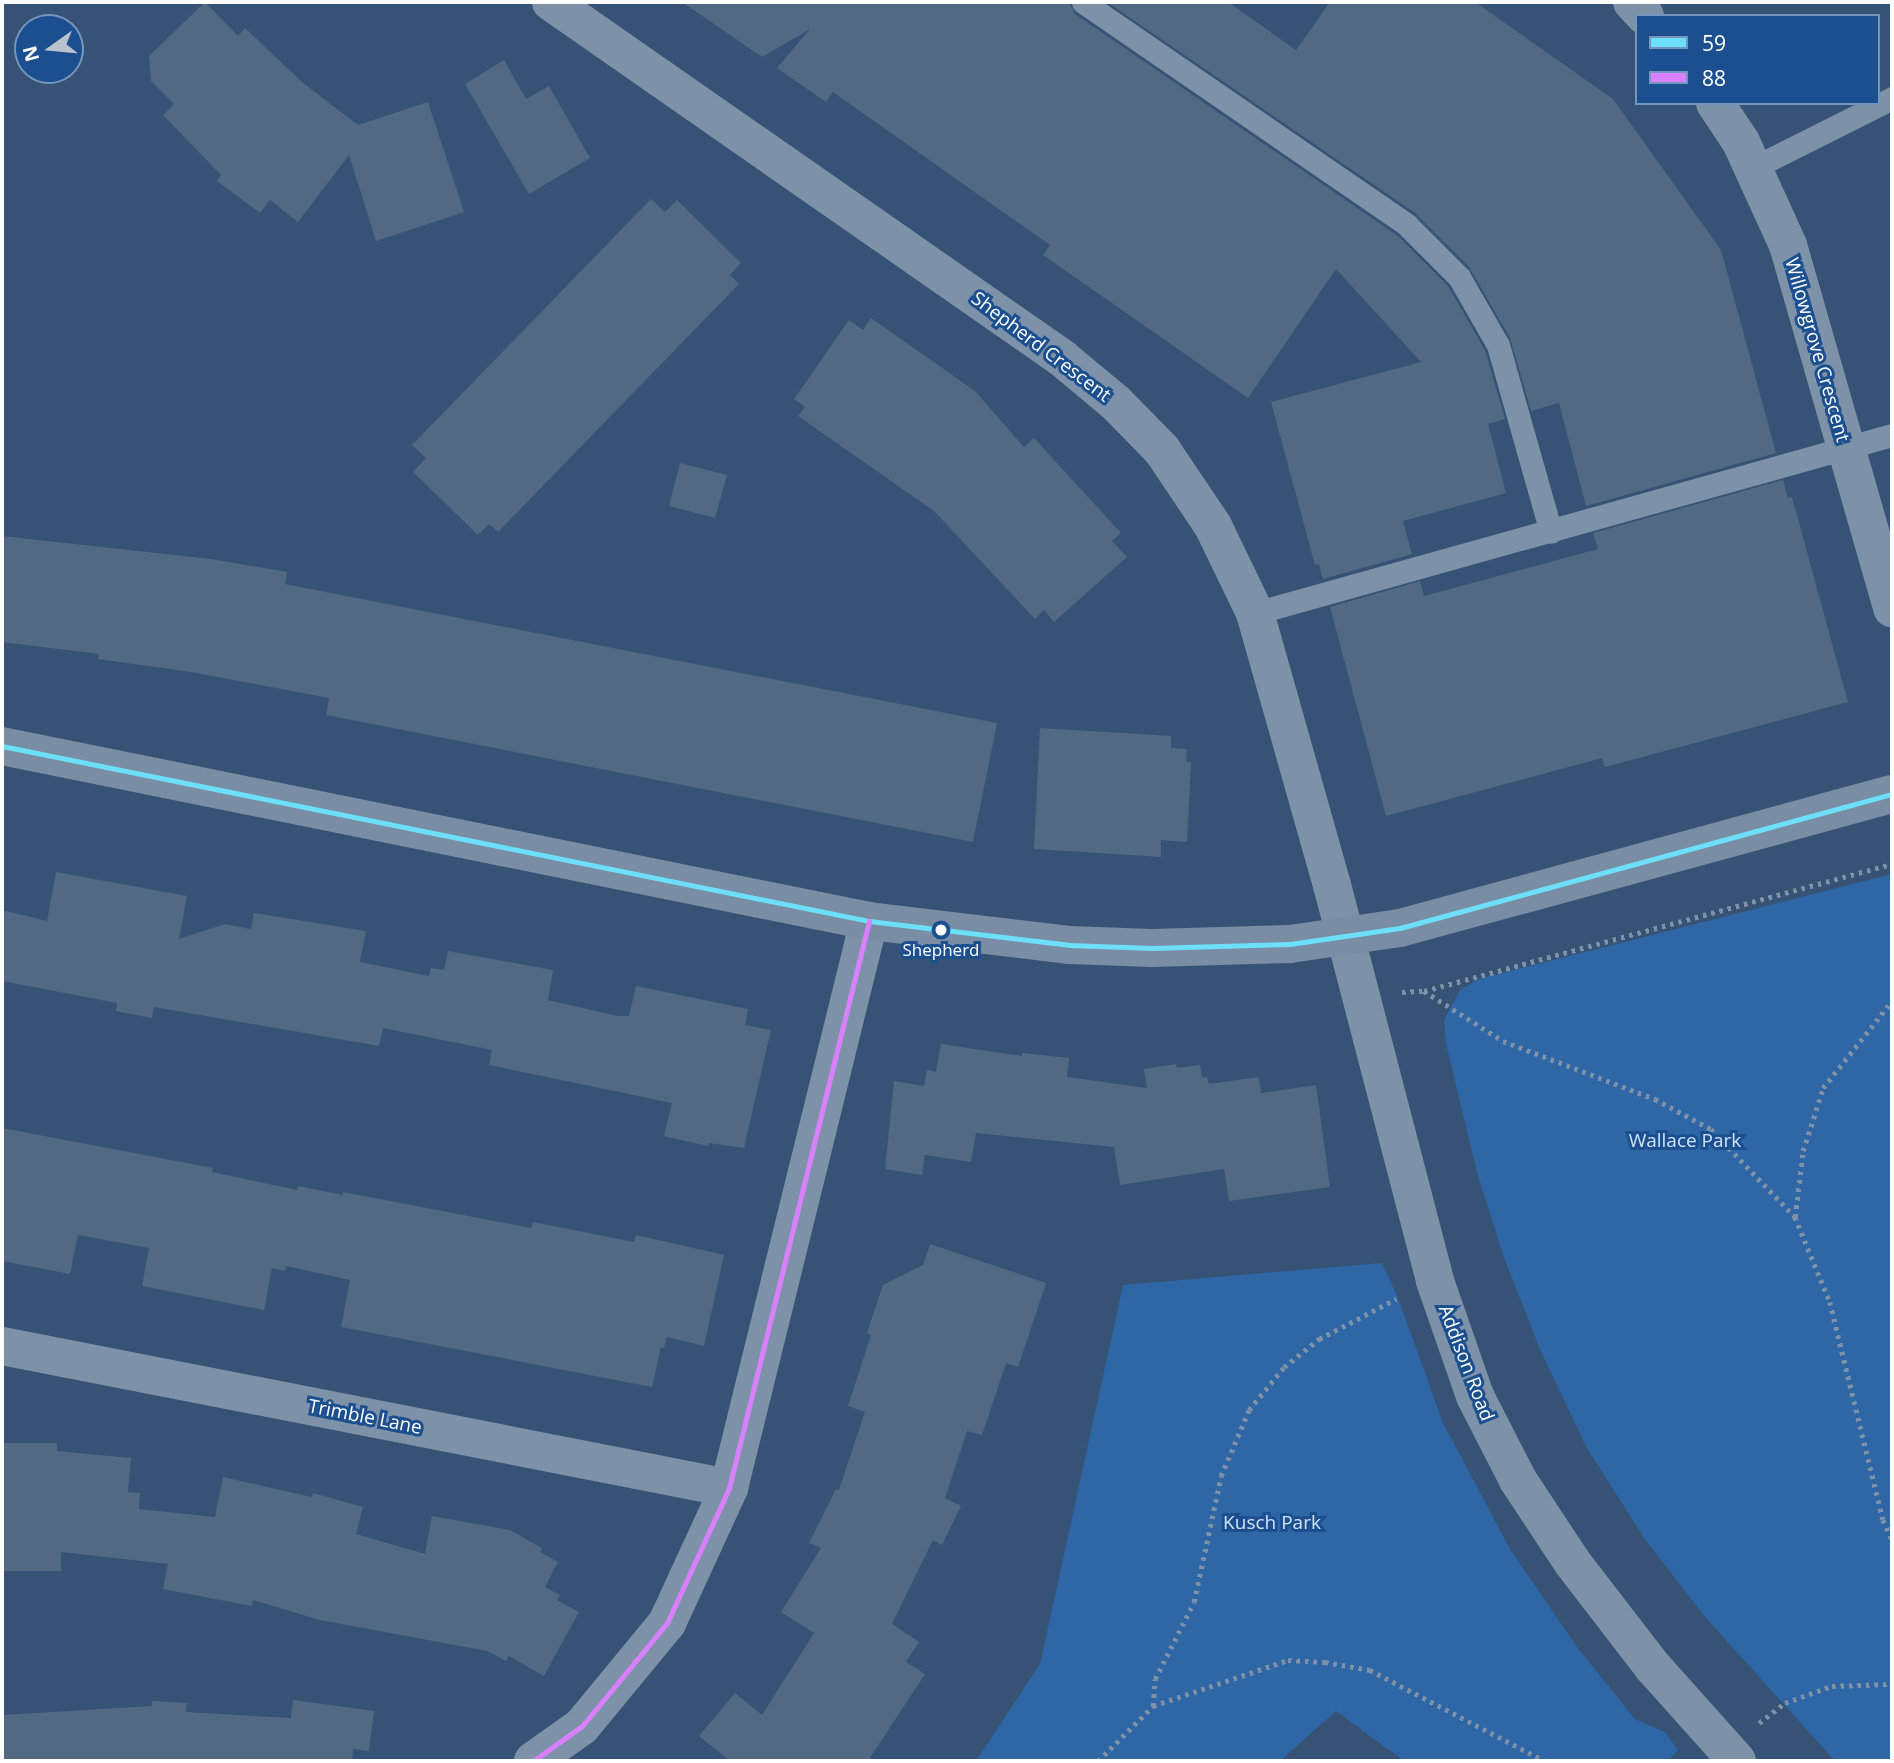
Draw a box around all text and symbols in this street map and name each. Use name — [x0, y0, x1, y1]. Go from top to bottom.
north arrow — [14, 14, 84, 84]
legend — [1635, 14, 1880, 105]
text: 59 — [1702, 29, 1726, 57]
text: N — [16, 43, 45, 65]
text: 88 — [1702, 64, 1726, 92]
street label: Willowgrove Crescent — [1780, 255, 1854, 445]
street label: Shepherd Crescent — [967, 287, 1115, 407]
marker: Shepherd — [934, 923, 948, 937]
place label: Shepherd — [902, 940, 980, 960]
park label: Wallace Park — [1629, 1130, 1741, 1152]
street label: Addison Road — [1433, 1302, 1499, 1424]
street label: Trimble Lane — [306, 1395, 424, 1439]
park label: Kusch Park — [1223, 1512, 1321, 1534]

